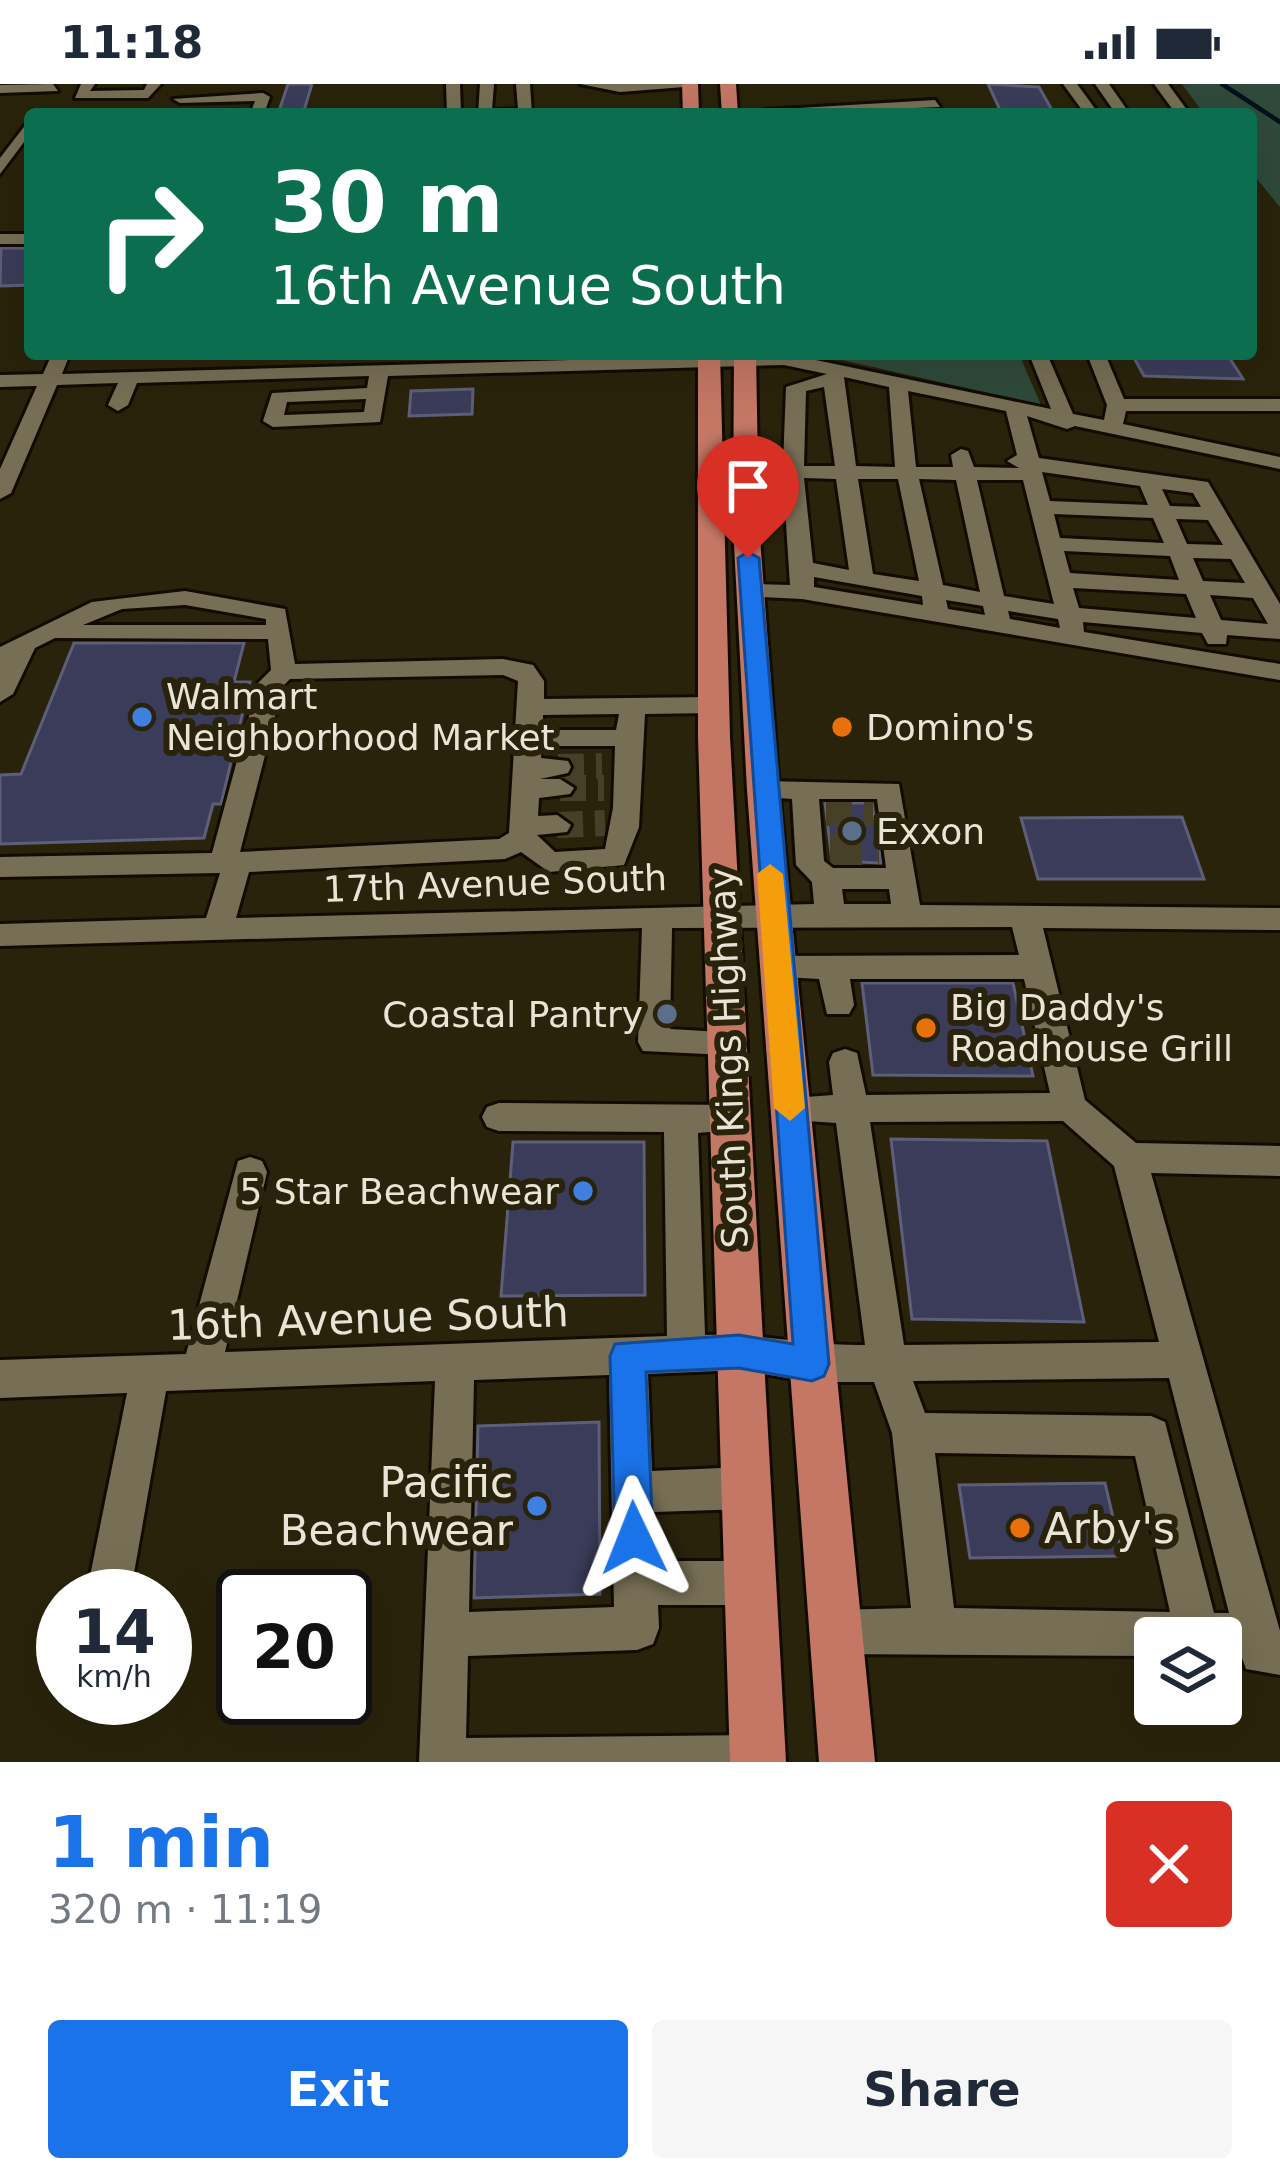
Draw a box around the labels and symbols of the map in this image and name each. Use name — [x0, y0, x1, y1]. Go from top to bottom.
pin — [697, 435, 799, 558]
place label: Walmart Neighborhood Market — [166, 676, 555, 758]
marker: Walmart Neighborhood Market — [129, 704, 155, 730]
place label: Domino's — [866, 707, 1034, 748]
marker: Domino's — [829, 714, 855, 740]
place label: Exxon — [876, 811, 985, 852]
marker: Exxon — [839, 818, 865, 844]
street label: 17th Avenue South — [322, 857, 668, 910]
street label: South Kings Highway — [701, 867, 756, 1249]
place label: Big Daddy's Roadhouse Grill — [950, 987, 1233, 1069]
place label: Coastal Pantry — [382, 994, 643, 1035]
marker: Coastal Pantry — [654, 1001, 680, 1027]
marker: Big Daddy's Roadhouse Grill — [913, 1015, 939, 1041]
place label: 5 Star Beachwear — [239, 1171, 559, 1212]
marker: 5 Star Beachwear — [570, 1178, 596, 1204]
street label: 16th Avenue South — [167, 1287, 569, 1350]
place label: Pacific Beachwear — [280, 1458, 514, 1555]
position arrow — [571, 1475, 697, 1601]
marker: Pacific Beachwear — [524, 1493, 550, 1519]
place label: Arby's — [1044, 1504, 1175, 1553]
marker: Arby's — [1007, 1515, 1033, 1541]
speed limit sign: 20 — [216, 1569, 372, 1725]

